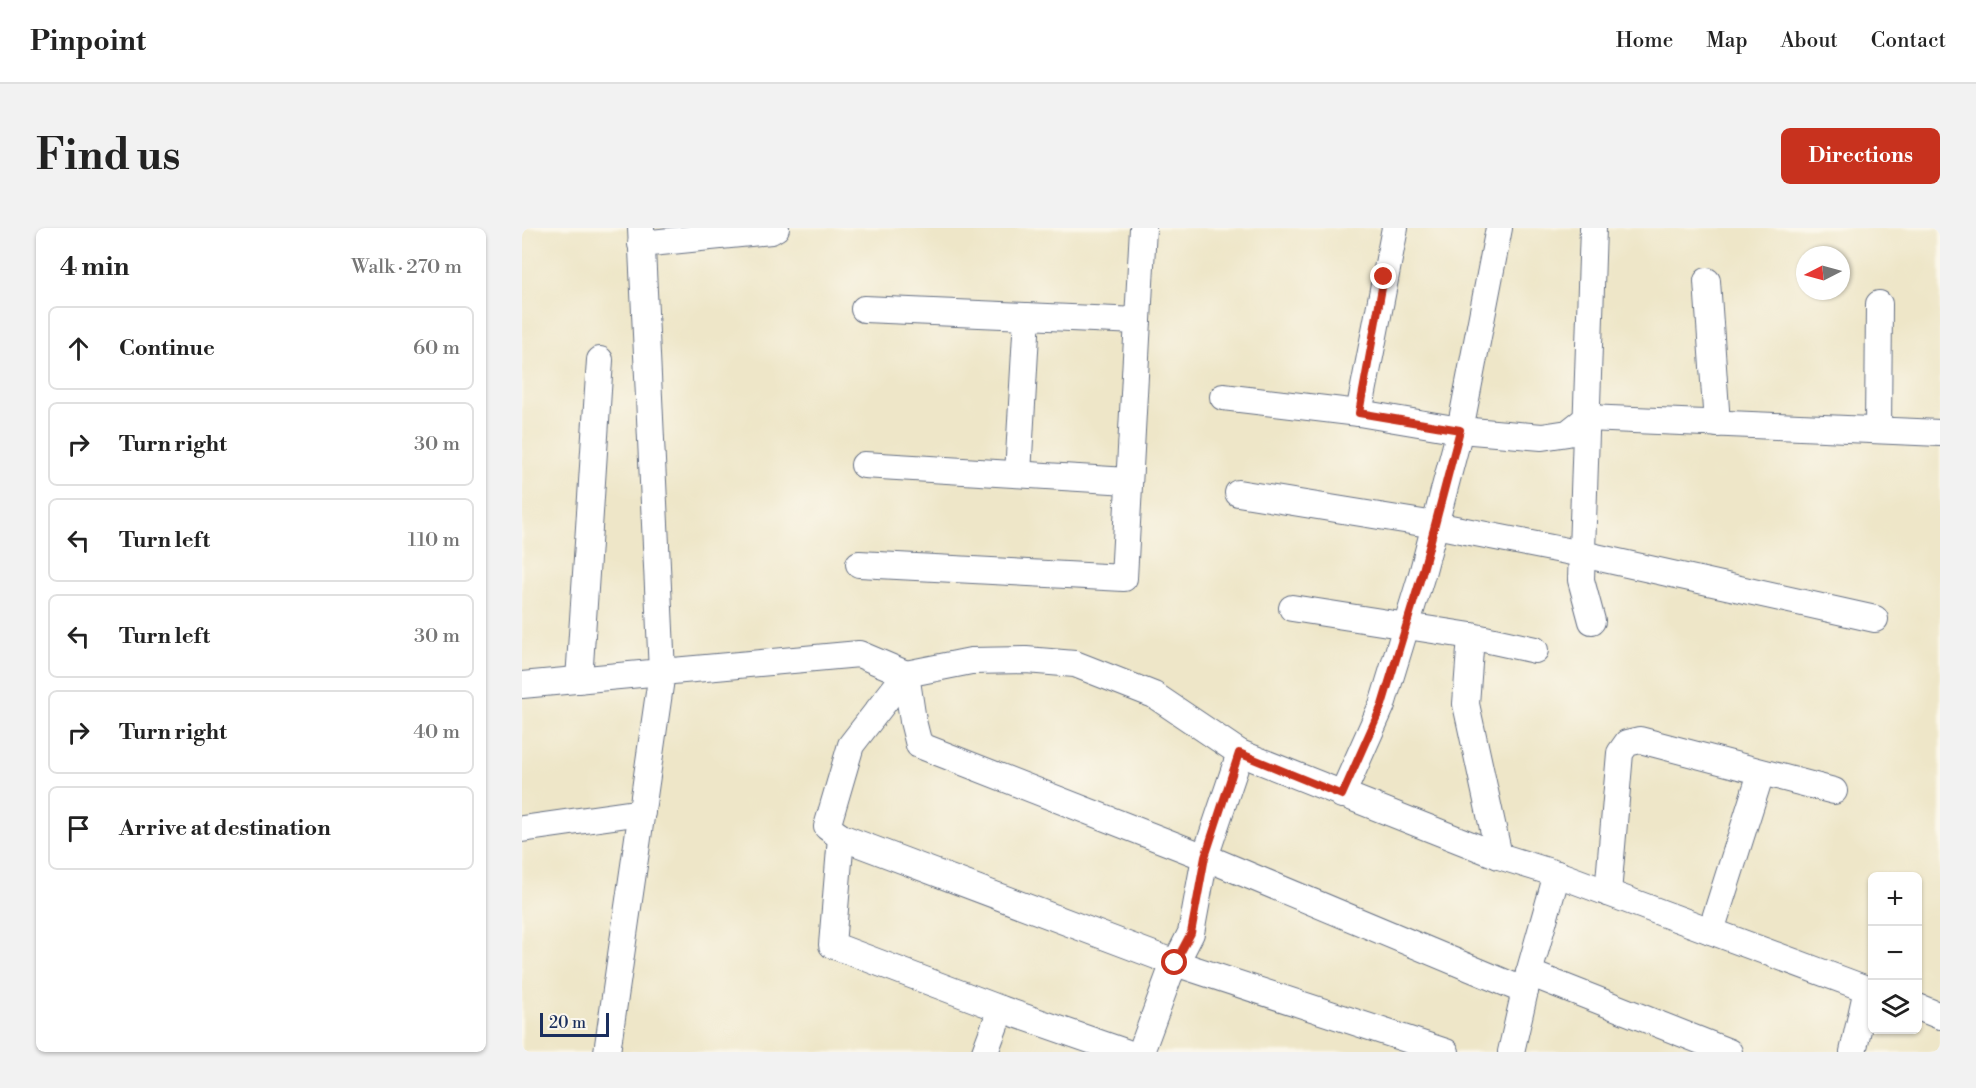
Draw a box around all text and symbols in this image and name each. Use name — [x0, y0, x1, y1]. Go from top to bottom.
text: Pinpoint — [30, 24, 146, 59]
text: Home — [1616, 28, 1673, 54]
text: Map — [1706, 28, 1748, 54]
text: About — [1781, 28, 1838, 54]
text: Contact — [1871, 28, 1946, 54]
button: Directions — [1781, 128, 1940, 184]
text: Find us — [36, 130, 180, 183]
north arrow — [1796, 246, 1850, 300]
text: 4 min — [60, 251, 130, 283]
text: Walk · 270 m — [351, 255, 462, 280]
route end — [1370, 263, 1396, 289]
icon: ahead — [62, 332, 95, 365]
text: Continue — [119, 335, 215, 362]
text: 60 m — [413, 336, 460, 361]
icon: right — [62, 428, 95, 461]
text: Turn right — [119, 431, 227, 458]
text: 30 m — [414, 432, 460, 457]
icon: left — [62, 524, 95, 557]
text: Turn left — [119, 527, 210, 554]
text: 110 m — [408, 528, 460, 553]
icon: left — [62, 620, 95, 653]
text: Turn left — [119, 623, 210, 650]
text: 30 m — [414, 624, 460, 649]
icon: right — [62, 716, 95, 749]
text: Turn right — [119, 719, 227, 746]
text: 40 m — [413, 720, 460, 745]
icon: arrive — [62, 812, 95, 845]
text: Arrive at destination — [119, 815, 331, 842]
map controls — [1868, 872, 1922, 1034]
button: + — [1868, 872, 1922, 926]
button: − — [1868, 926, 1922, 980]
route start — [1161, 949, 1187, 975]
button: layers — [1868, 980, 1922, 1034]
scale bar — [540, 1010, 609, 1038]
text: 20 m — [549, 1013, 586, 1033]

